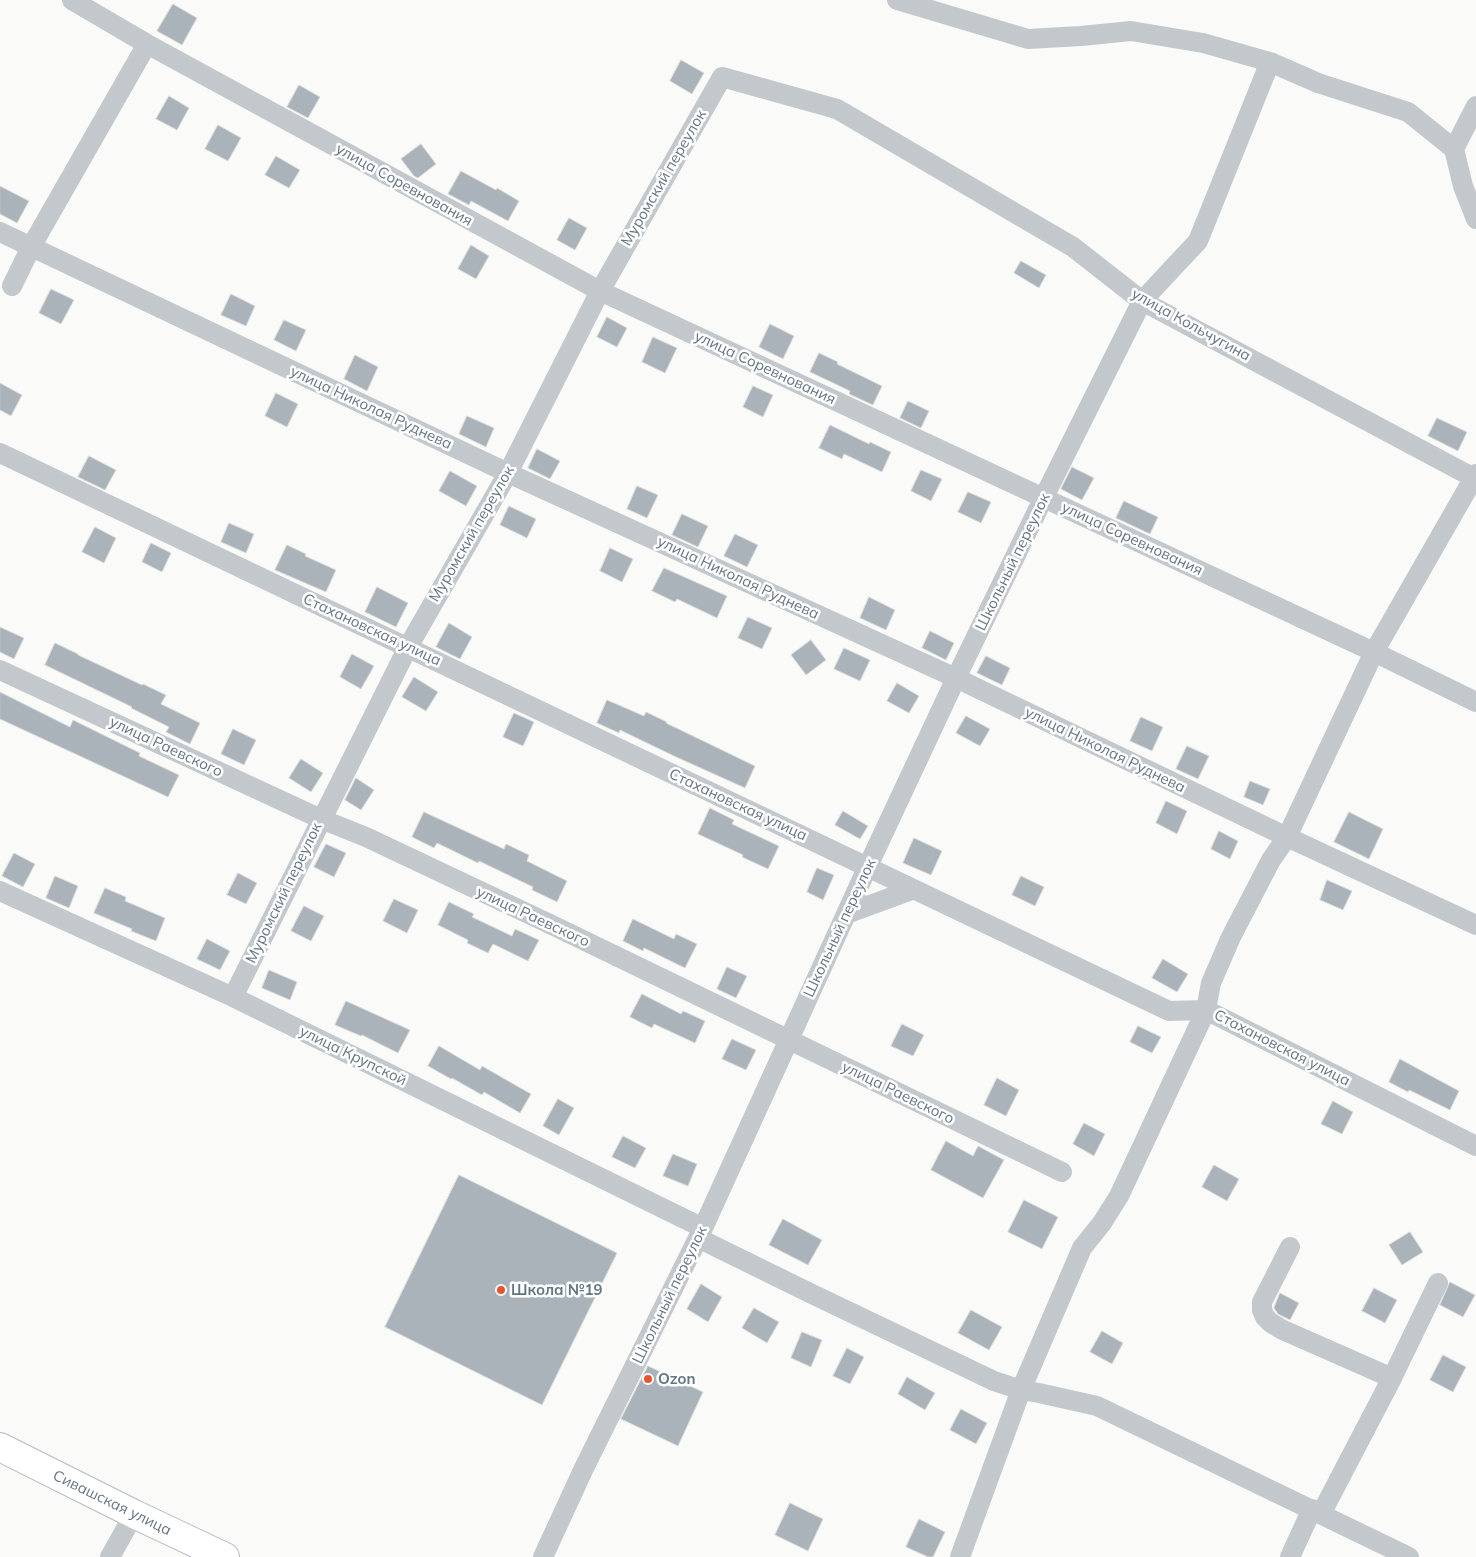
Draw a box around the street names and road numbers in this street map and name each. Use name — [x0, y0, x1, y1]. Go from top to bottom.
street label: Муромский переулок — [618, 107, 710, 249]
street label: улица Соревнования — [332, 140, 476, 230]
street label: улица Кольчугина — [1128, 285, 1254, 365]
street label: улица Соревнования — [692, 327, 838, 409]
street label: улица Николая Руднева — [287, 363, 455, 453]
street label: Муромский переулок — [426, 463, 518, 605]
street label: Школьный переулок — [972, 490, 1054, 634]
street label: улица Соревнования — [1059, 498, 1205, 580]
street label: улица Николая Руднева — [654, 533, 822, 623]
street label: Стахановская улица — [300, 590, 444, 670]
street label: улица Николая Руднева — [1022, 703, 1188, 797]
street label: улица Раевского — [107, 713, 225, 781]
street label: Стахановская улица — [666, 765, 810, 845]
street label: Муромский переулок — [242, 820, 326, 966]
street label: Школьный переулок — [800, 856, 880, 1000]
street label: улица Раевского — [474, 883, 592, 951]
street label: Стахановская улица — [1211, 1006, 1353, 1090]
street label: улица Крупской — [297, 1022, 409, 1090]
street label: улица Раевского — [839, 1058, 957, 1128]
street label: Школьный переулок — [629, 1223, 711, 1367]
street label: Сивашская улица — [50, 1467, 174, 1539]

